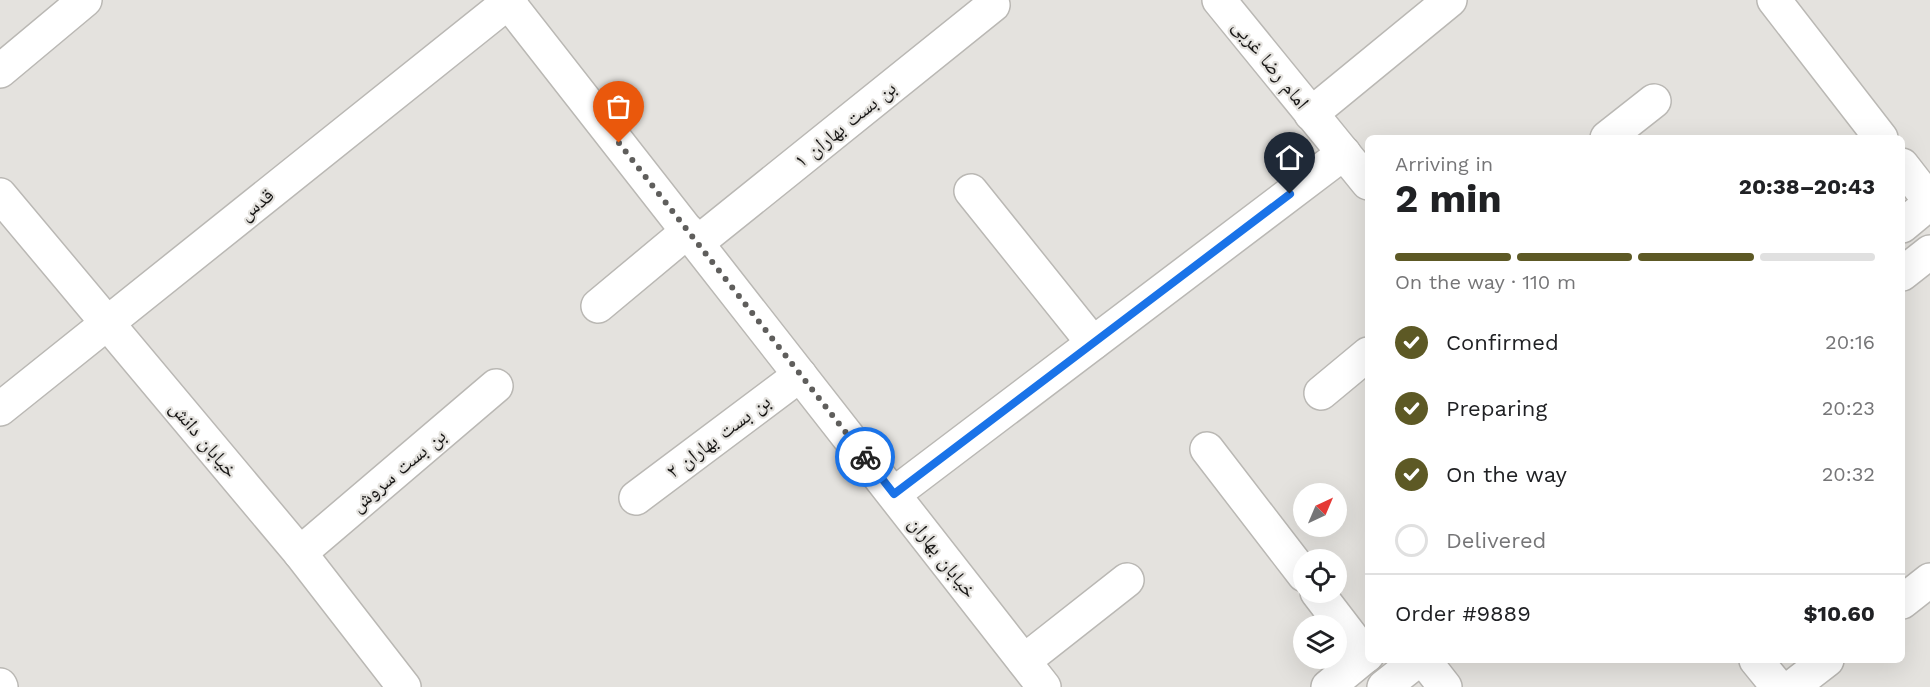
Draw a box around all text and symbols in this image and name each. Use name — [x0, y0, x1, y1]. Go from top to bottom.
street label: امام رضا غربی — [1226, 14, 1314, 115]
street label: بن بست بهاران ۱ — [789, 76, 901, 172]
pin — [593, 81, 644, 143]
icon: bag — [602, 90, 635, 123]
pin — [1264, 132, 1315, 194]
icon: home — [1273, 141, 1306, 174]
text: Arriving in — [1395, 152, 1493, 176]
text: 20:38–20:43 — [1739, 174, 1875, 199]
text: 2 min — [1395, 176, 1502, 221]
street label: قدس — [234, 183, 278, 225]
text: On the way · 110 m — [1395, 270, 1576, 294]
icon: check — [1395, 326, 1428, 359]
text: Confirmed — [1446, 330, 1559, 355]
text: 20:16 — [1825, 330, 1875, 354]
street label: بن بست بهاران ۲ — [661, 389, 775, 483]
icon: check — [1395, 392, 1428, 425]
street label: خیابان دانش — [165, 396, 243, 483]
text: Preparing — [1446, 396, 1547, 421]
text: 20:23 — [1822, 396, 1875, 420]
street label: بن بست سروش — [346, 423, 450, 517]
courier — [835, 427, 895, 487]
icon: bike — [849, 441, 882, 474]
icon: check — [1395, 458, 1428, 491]
text: On the way — [1446, 462, 1567, 487]
text: 20:32 — [1822, 462, 1875, 486]
north arrow — [1293, 483, 1347, 537]
map controls — [1293, 483, 1347, 669]
street label: خیابان بهاران — [904, 512, 982, 603]
text: Delivered — [1446, 528, 1546, 553]
button: locate — [1293, 549, 1347, 603]
text: Order #9889 — [1395, 601, 1531, 626]
text: $10.60 — [1803, 601, 1875, 626]
button: layers — [1293, 615, 1347, 669]

